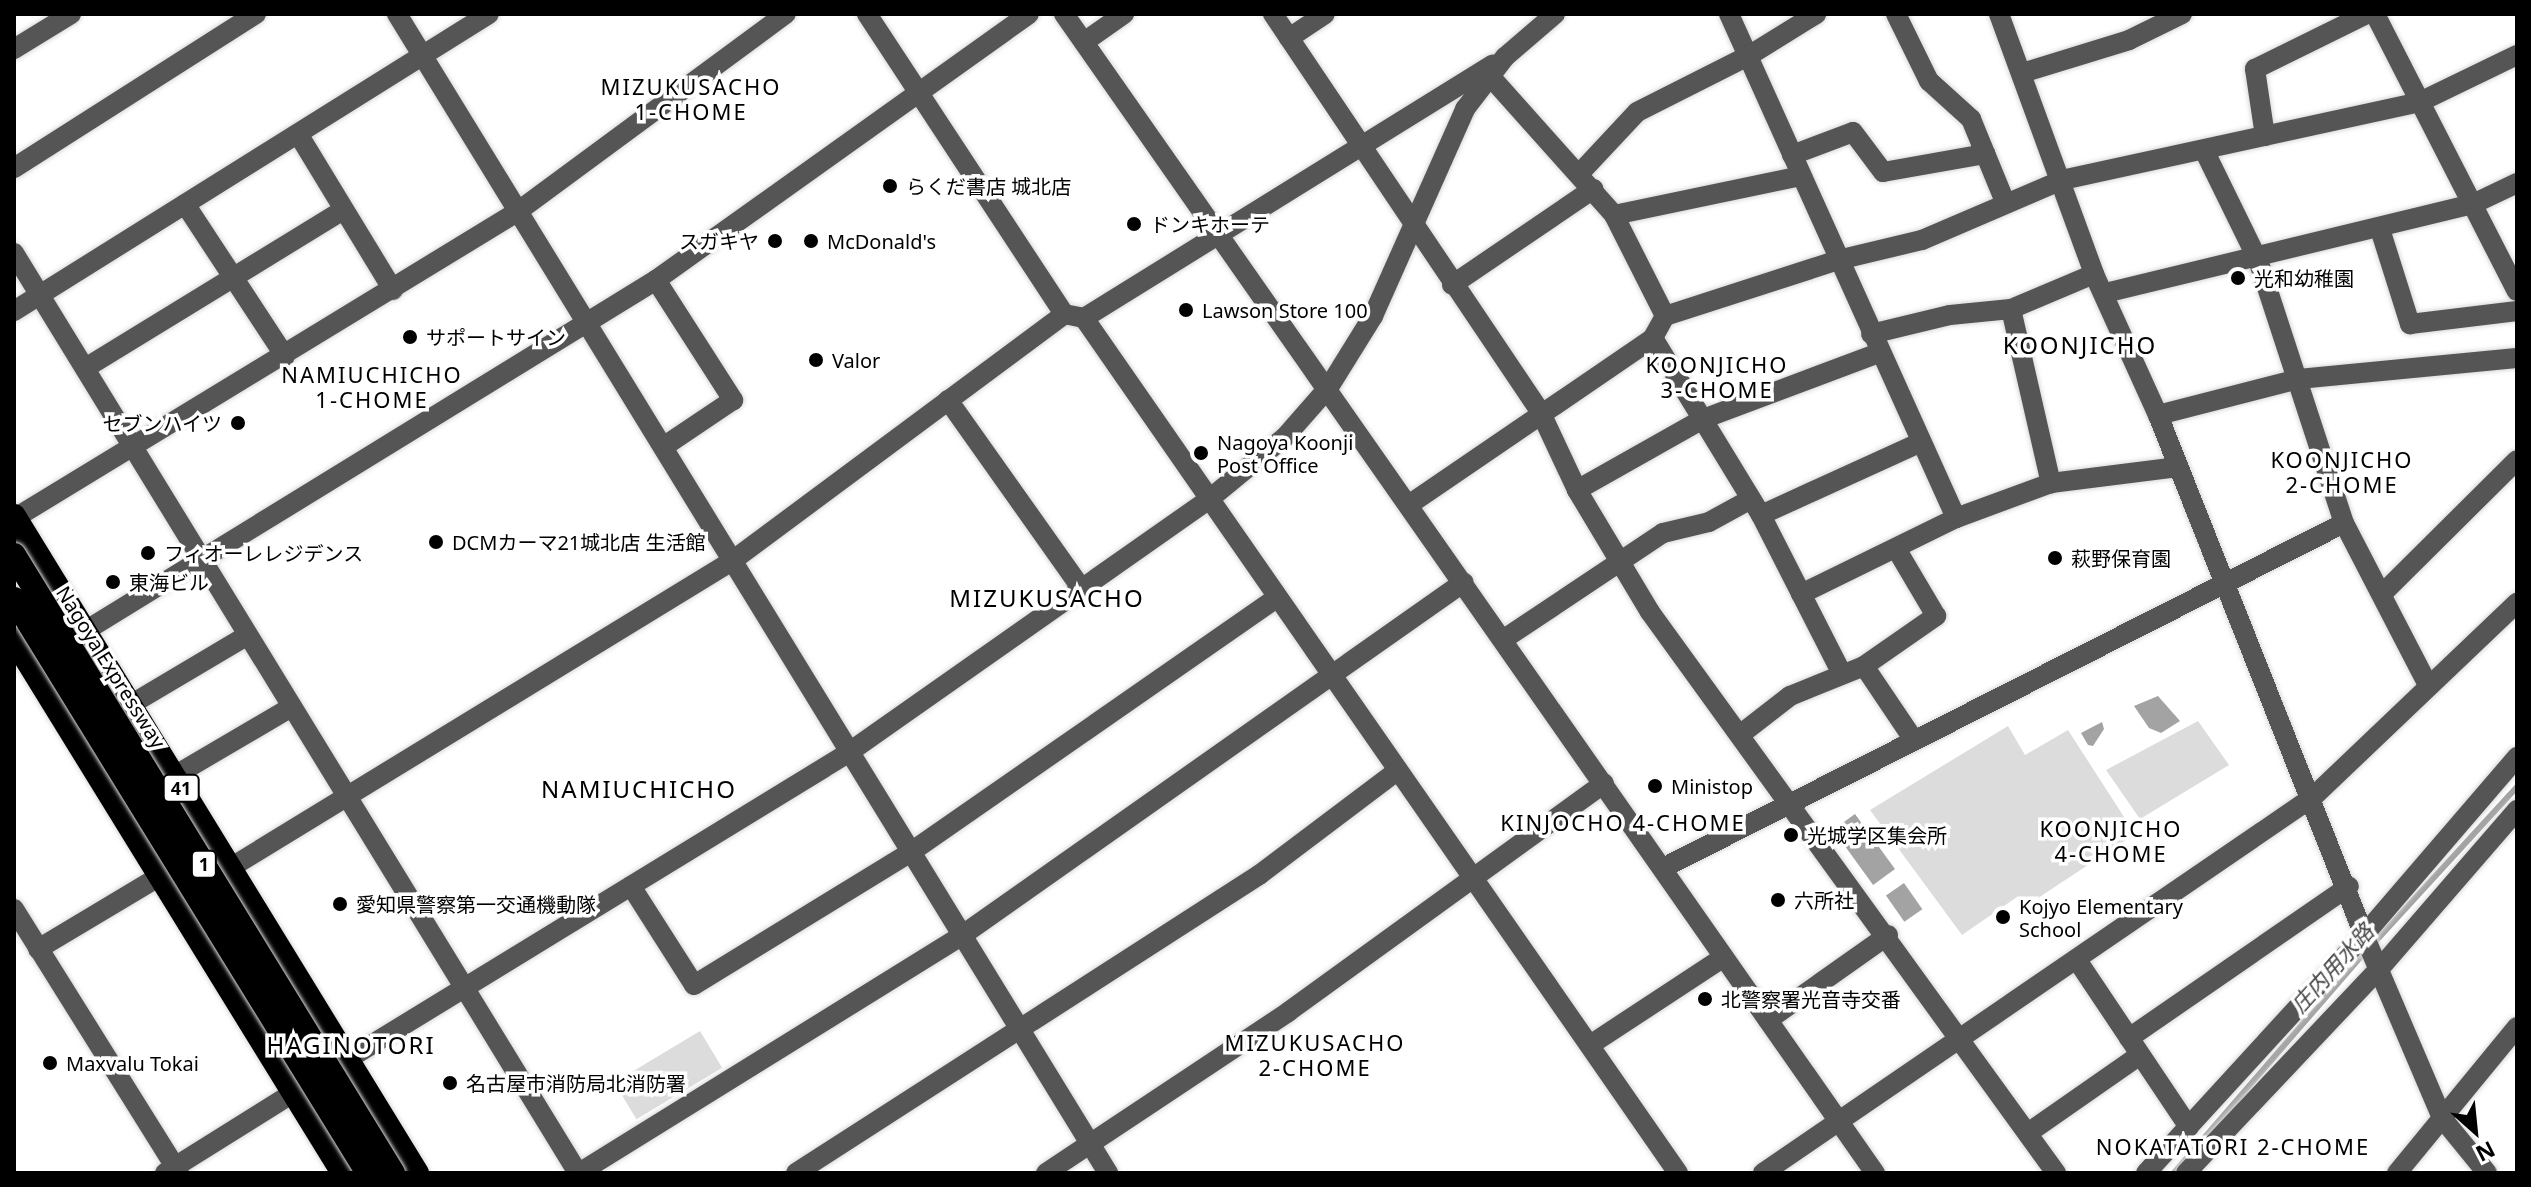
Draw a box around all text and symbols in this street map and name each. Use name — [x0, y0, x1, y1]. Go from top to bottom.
district label: MIZUKUSACHO 1-CHOME — [601, 73, 781, 124]
place label: らくだ書店 城北店 — [906, 174, 1071, 198]
marker: らくだ書店 城北店 — [881, 177, 899, 195]
place label: ドンキホーテ — [1150, 212, 1270, 236]
marker: ドンキホーテ — [1125, 215, 1143, 233]
place label: スガキヤ — [679, 229, 759, 253]
place label: McDonald's — [827, 229, 936, 253]
marker: スガキヤ — [766, 232, 784, 250]
marker: McDonald's — [802, 232, 820, 250]
place label: 光和幼稚園 — [2254, 266, 2354, 290]
marker: 光和幼稚園 — [2229, 269, 2247, 287]
place label: Lawson Store 100 — [1202, 298, 1368, 322]
marker: Lawson Store 100 — [1177, 301, 1195, 319]
place label: サポートサイン — [426, 325, 566, 349]
marker: サポートサイン — [401, 328, 419, 346]
district label: KOONJICHO — [2003, 331, 2157, 359]
place label: Valor — [832, 348, 880, 372]
marker: Valor — [807, 351, 825, 369]
district label: KOONJICHO 3-CHOME — [1645, 351, 1789, 402]
district label: NAMIUCHICHO 1-CHOME — [281, 361, 463, 412]
place label: セブンハイツ — [102, 411, 222, 435]
marker: セブンハイツ — [229, 414, 247, 432]
place label: Nagoya Koonji Post Office — [1217, 430, 1353, 477]
marker: Nagoya Koonji Post Office — [1192, 444, 1210, 462]
district label: KOONJICHO 2-CHOME — [2270, 446, 2414, 498]
place label: DCMカーマ21城北店 生活館 — [452, 530, 705, 554]
marker: DCMカーマ21城北店 生活館 — [427, 533, 445, 551]
place label: フィオーレレジデンス — [164, 541, 364, 565]
marker: フィオーレレジデンス — [139, 544, 157, 562]
place label: 萩野保育園 — [2071, 546, 2171, 570]
marker: 萩野保育園 — [2046, 549, 2064, 567]
place label: 東海ビル — [129, 570, 209, 594]
marker: 東海ビル — [104, 573, 122, 591]
street label: Nagoya Expressway — [51, 582, 171, 752]
district label: MIZUKUSACHO — [949, 584, 1145, 612]
road number: 41 — [161, 774, 201, 802]
place label: Ministop — [1671, 774, 1753, 798]
district label: NAMIUCHICHO — [541, 775, 737, 803]
marker: Ministop — [1646, 777, 1664, 795]
district label: KINJOCHO 4-CHOME — [1500, 810, 1746, 836]
district label: KOONJICHO 4-CHOME — [2039, 815, 2183, 866]
place label: 光城学区集会所 — [1807, 823, 1947, 847]
marker: 光城学区集会所 — [1782, 826, 1800, 844]
road number: 1 — [190, 850, 218, 878]
place label: 六所社 — [1794, 888, 1854, 912]
marker: 六所社 — [1769, 891, 1787, 909]
place label: 愛知県警察第一交通機動隊 — [356, 892, 596, 916]
place label: Kojyo Elementary School — [2019, 894, 2183, 941]
marker: 愛知県警察第一交通機動隊 — [331, 895, 349, 913]
marker: Kojyo Elementary School — [1994, 908, 2012, 926]
water label: 庄内用水路 — [2285, 918, 2379, 1018]
place label: 北警察署光音寺交番 — [1721, 987, 1901, 1011]
marker: 北警察署光音寺交番 — [1696, 990, 1714, 1008]
district label: MIZUKUSACHO 2-CHOME — [1225, 1029, 1405, 1080]
district label: HAGINOTORI — [266, 1031, 436, 1059]
place label: Maxvalu Tokai — [66, 1051, 199, 1075]
marker: Maxvalu Tokai — [41, 1054, 59, 1072]
place label: 名古屋市消防局北消防署 — [466, 1071, 686, 1095]
marker: 名古屋市消防局北消防署 — [441, 1074, 459, 1092]
north arrow — [2435, 1091, 2515, 1171]
district label: NOKATATORI 2-CHOME — [2096, 1134, 2370, 1160]
text: N — [2471, 1135, 2501, 1170]

